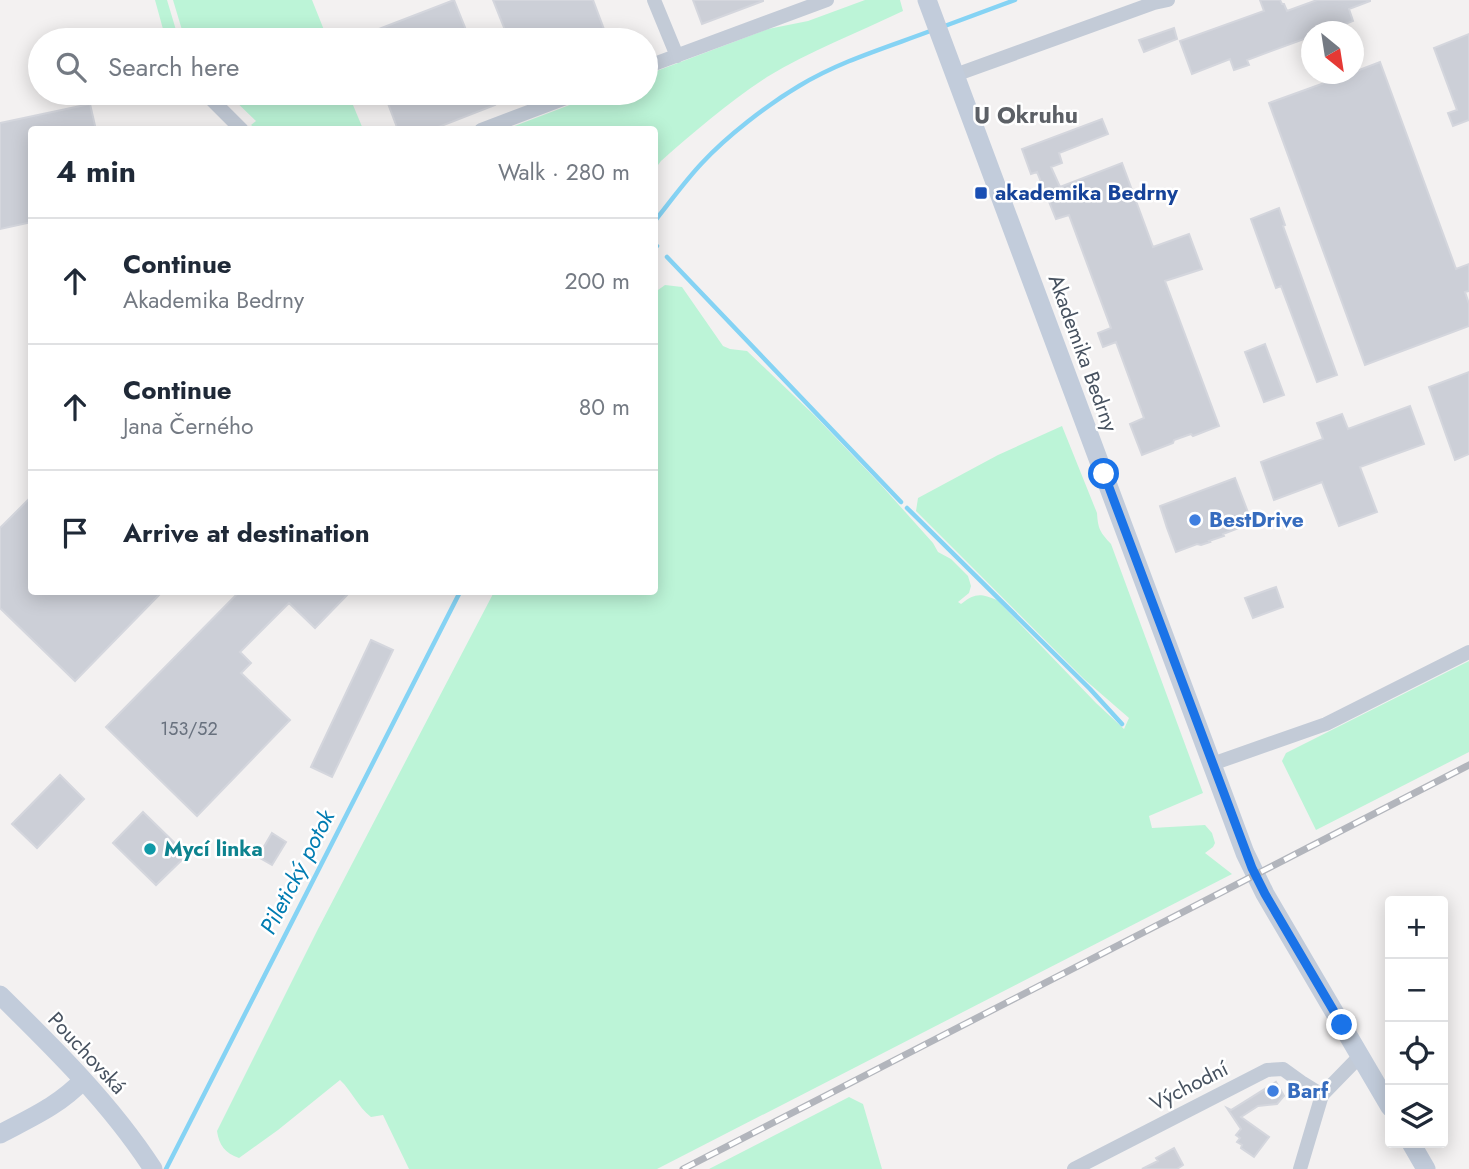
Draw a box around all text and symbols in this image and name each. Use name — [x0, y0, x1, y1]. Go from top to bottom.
north arrow — [1301, 21, 1364, 84]
search box — [28, 28, 658, 105]
icon: search — [52, 48, 90, 86]
text: Search here — [108, 48, 240, 86]
district label: U Okruhu — [974, 98, 1078, 132]
text: 4 min — [56, 150, 136, 193]
text: Walk · 280 m — [498, 155, 630, 189]
place label: akademika Bedrny — [995, 178, 1179, 208]
marker: akademika Bedrny — [973, 185, 989, 201]
text: Continue — [123, 245, 232, 283]
icon: ahead — [56, 262, 94, 300]
text: 200 m — [564, 264, 630, 298]
street label: Akademika Bedrny — [1041, 270, 1126, 437]
text: Akademika Bedrny — [123, 283, 304, 317]
text: Continue — [123, 371, 232, 409]
icon: ahead — [56, 388, 94, 426]
text: 80 m — [579, 390, 630, 424]
text: Jana Černého — [123, 409, 254, 443]
route start — [1088, 458, 1119, 489]
place label: BestDrive — [1209, 505, 1304, 535]
marker: BestDrive — [1187, 512, 1203, 528]
icon: arrive — [56, 514, 94, 552]
text: Arrive at destination — [123, 514, 370, 552]
house number: 153/52 — [160, 716, 218, 742]
water label: Piletický potok — [251, 803, 343, 940]
place label: Mycí linka — [164, 834, 263, 864]
marker: Mycí linka — [142, 841, 158, 857]
map controls — [1385, 896, 1448, 1148]
button: + — [1385, 896, 1448, 959]
button: − — [1385, 959, 1448, 1022]
street label: Pouchovská — [41, 1005, 133, 1101]
route end — [1326, 1009, 1357, 1040]
button: locate — [1385, 1022, 1448, 1085]
street label: Východní — [1145, 1053, 1235, 1118]
place label: Barf — [1287, 1076, 1329, 1106]
marker: Barf — [1265, 1083, 1281, 1099]
button: layers — [1385, 1085, 1448, 1148]

